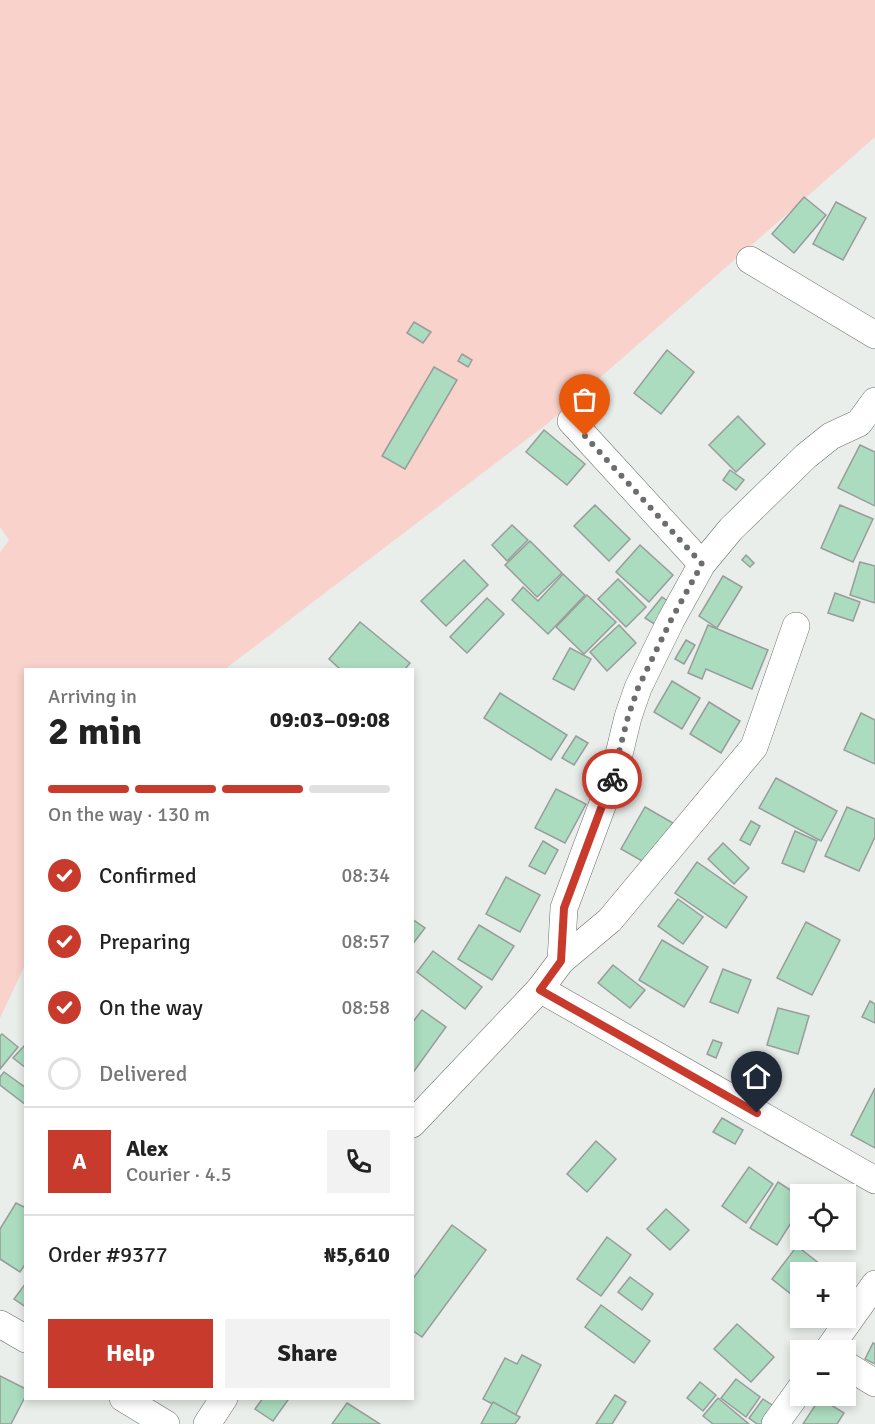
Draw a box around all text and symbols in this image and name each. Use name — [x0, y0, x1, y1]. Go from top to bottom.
pin — [559, 374, 610, 436]
icon: bag — [568, 383, 601, 416]
text: Arriving in — [48, 684, 137, 709]
text: 09:03–09:08 — [270, 706, 390, 733]
text: 2 min — [48, 707, 142, 755]
courier — [582, 749, 642, 809]
icon: bike — [596, 763, 629, 796]
text: On the way · 130 m — [48, 802, 210, 827]
icon: check — [48, 859, 81, 892]
text: Confirmed — [99, 862, 197, 889]
text: 08:34 — [341, 863, 390, 888]
icon: check — [48, 925, 81, 958]
text: Preparing — [99, 928, 191, 955]
text: 08:57 — [341, 929, 390, 954]
icon: check — [48, 991, 81, 1024]
text: On the way — [99, 994, 203, 1021]
text: 08:58 — [341, 995, 390, 1020]
pin — [731, 1051, 782, 1113]
text: Delivered — [99, 1060, 187, 1087]
icon: home — [740, 1060, 773, 1093]
button: phone — [327, 1130, 390, 1193]
text: Alex — [126, 1135, 168, 1162]
text: A — [72, 1148, 87, 1175]
text: Courier · 4.5 — [126, 1162, 232, 1187]
map controls — [790, 1184, 856, 1406]
button: locate — [790, 1184, 856, 1250]
text: Order #9377 — [48, 1241, 168, 1268]
text: ₦5,610 — [324, 1241, 390, 1268]
button: + — [790, 1262, 856, 1328]
button: Help — [48, 1319, 213, 1388]
button: Share — [225, 1319, 390, 1388]
button: − — [790, 1340, 856, 1406]

